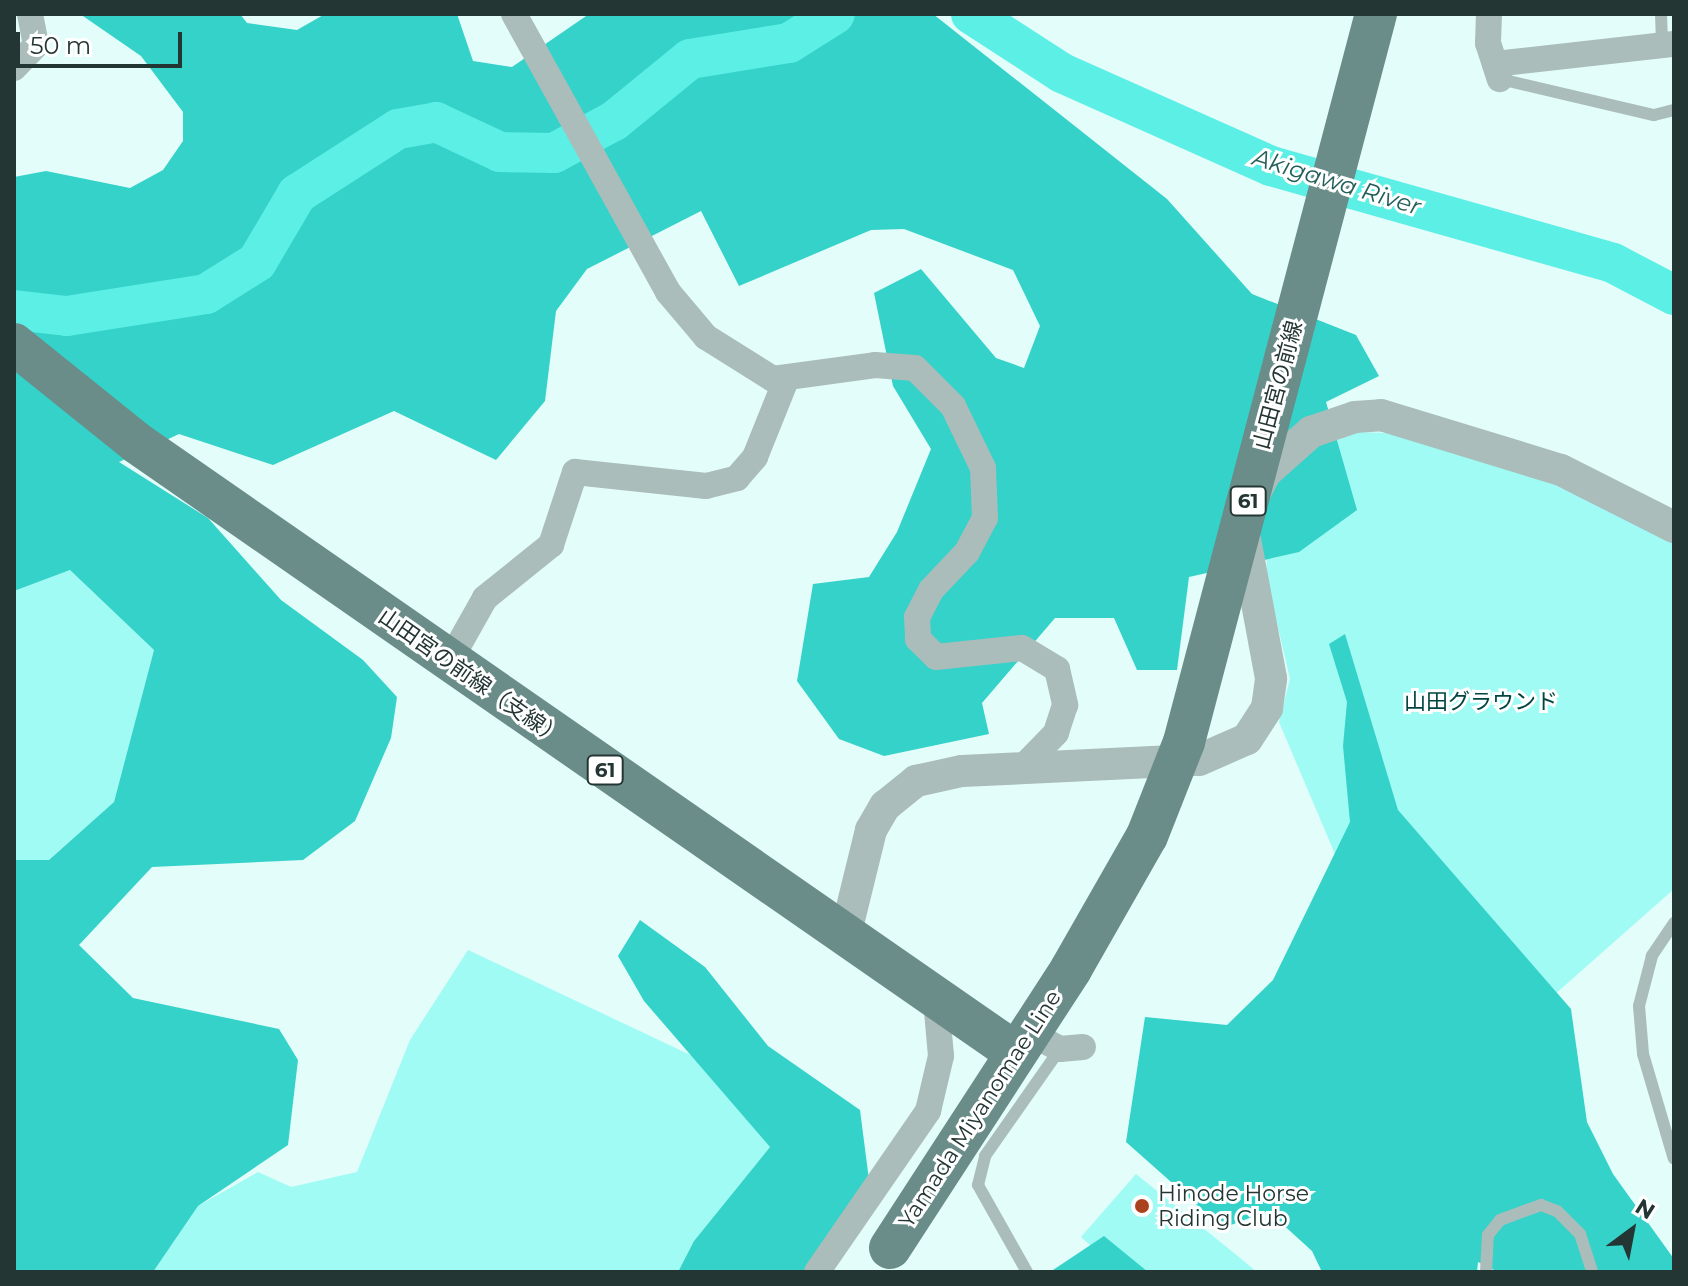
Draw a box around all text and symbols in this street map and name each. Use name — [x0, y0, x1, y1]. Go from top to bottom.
scale bar — [20, 16, 186, 66]
text: 50 m — [30, 31, 91, 60]
water label: Akigawa River — [1249, 143, 1425, 221]
street label: 山田宮の前線 — [1248, 318, 1308, 452]
road number: 61 — [1228, 485, 1268, 517]
street label: 山田宮の前線（支線） — [373, 603, 569, 751]
park label: 山田グラウンド — [1404, 689, 1558, 715]
road number: 61 — [585, 754, 625, 786]
street label: Yamada Miyanomae Line — [893, 985, 1067, 1233]
place label: Hinode Horse Riding Club — [1158, 1180, 1309, 1232]
north arrow — [1592, 1190, 1672, 1270]
text: N — [1630, 1193, 1660, 1225]
marker: Hinode Horse Riding Club — [1133, 1197, 1151, 1215]

